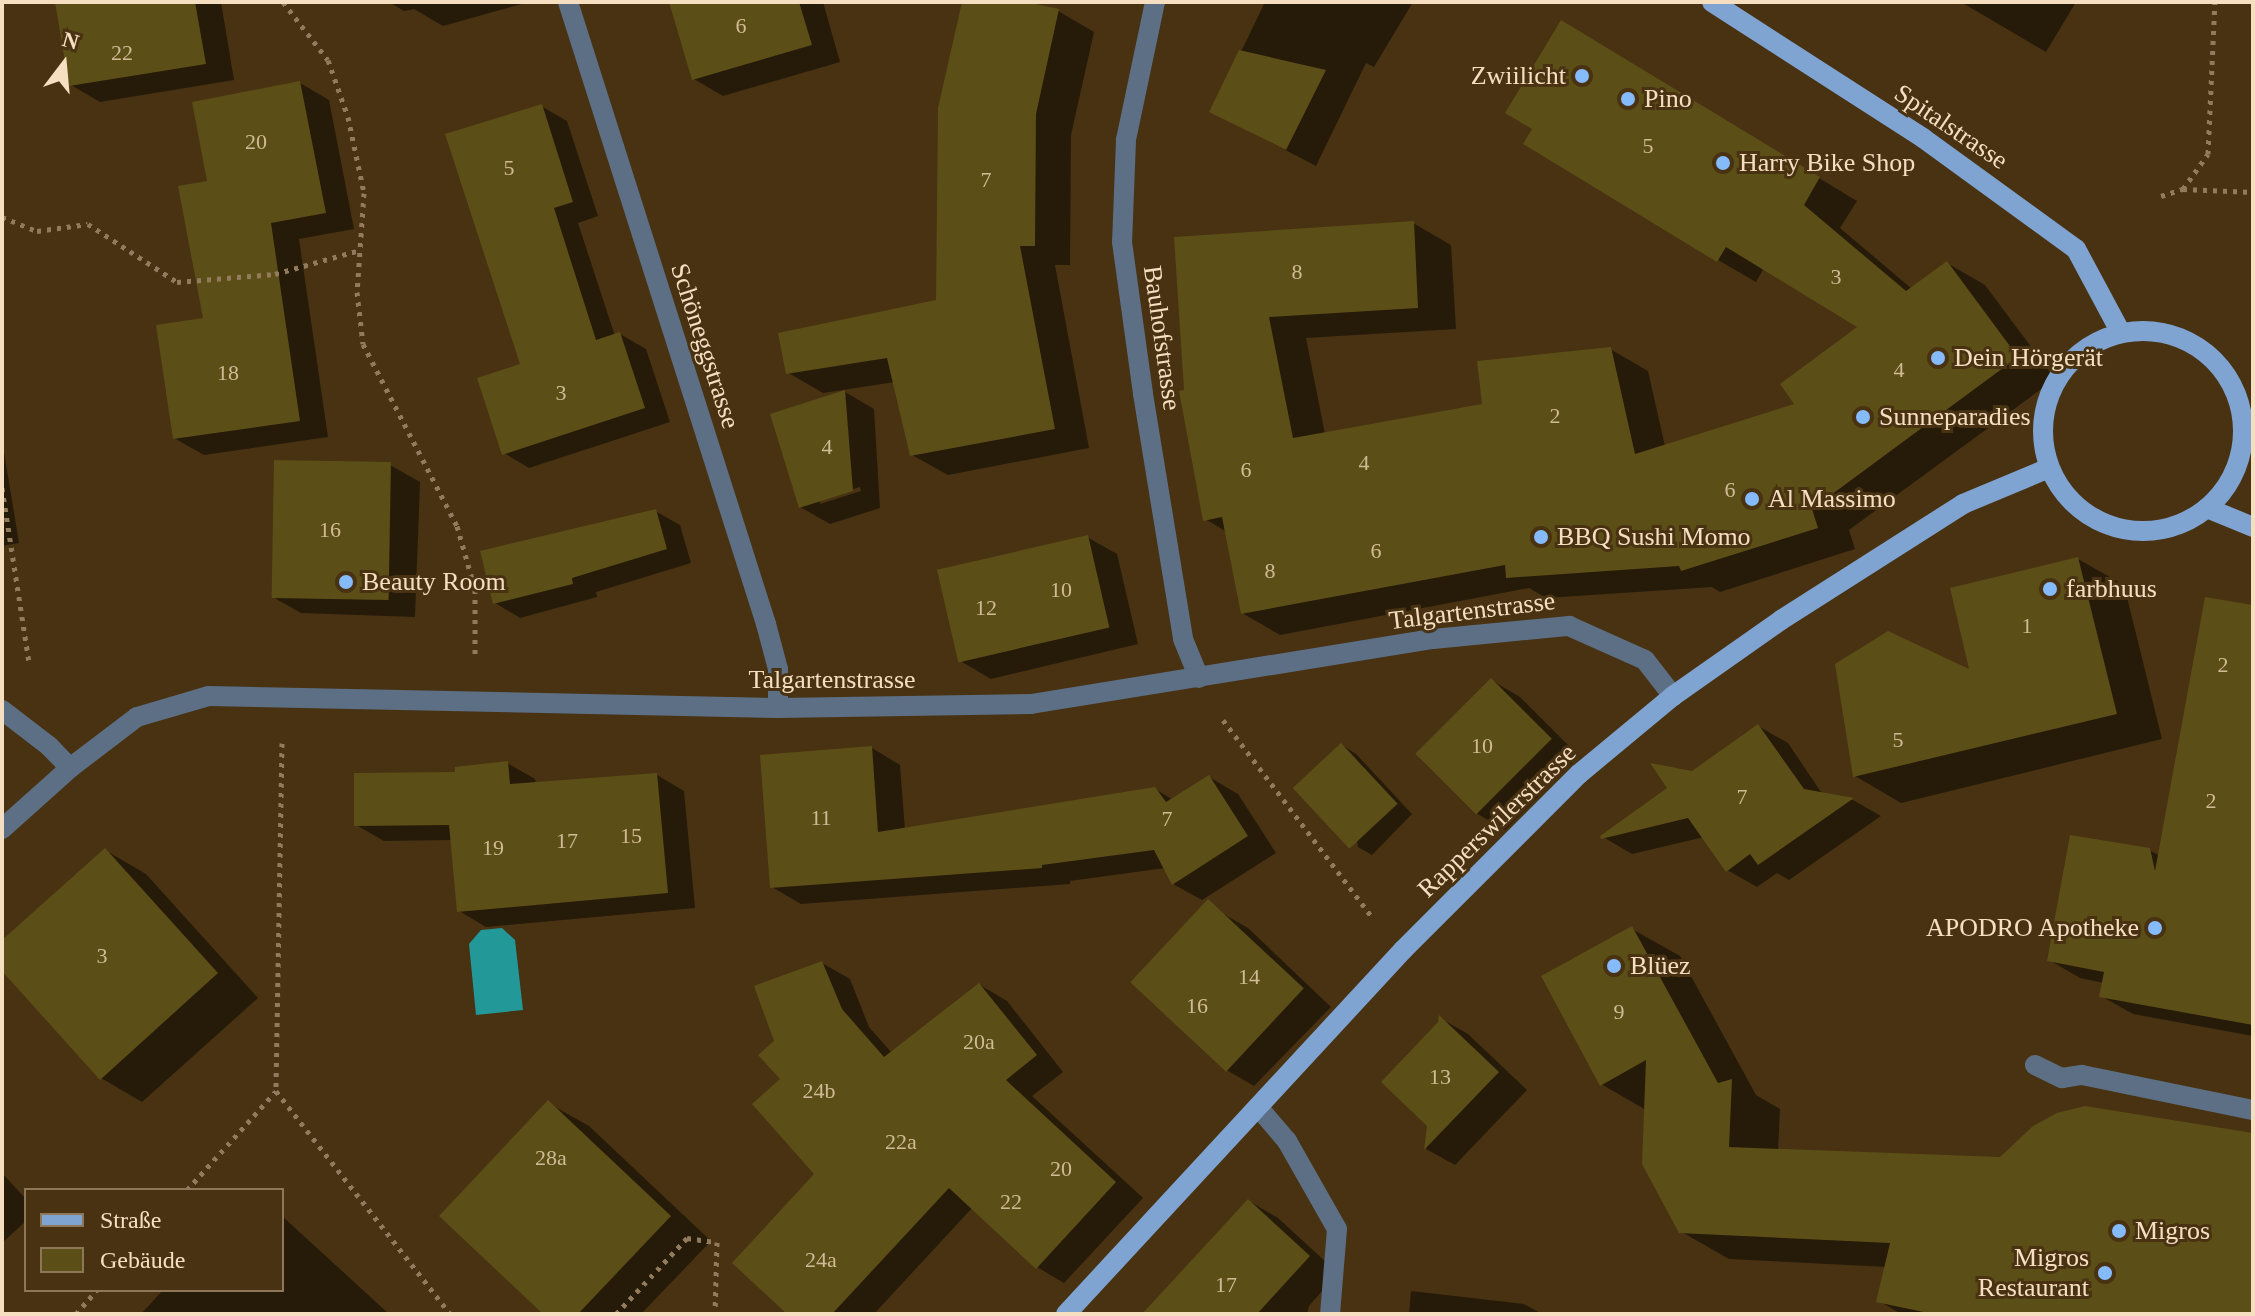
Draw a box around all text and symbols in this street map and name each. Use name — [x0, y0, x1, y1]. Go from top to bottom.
house number: 6 — [736, 13, 746, 39]
north arrow — [24, 24, 104, 104]
text: N — [60, 26, 82, 55]
house number: 22 — [111, 40, 133, 66]
place label: Zwiilicht — [1471, 60, 1566, 92]
marker: Zwiilicht — [1573, 67, 1591, 85]
street label: Spitalstrasse — [1888, 78, 2014, 176]
place label: Pino — [1644, 83, 1692, 115]
marker: Pino — [1619, 90, 1637, 108]
house number: 20 — [245, 129, 267, 155]
house number: 5 — [1642, 133, 1654, 159]
place label: Harry Bike Shop — [1739, 147, 1915, 179]
marker: Harry Bike Shop — [1714, 154, 1732, 172]
house number: 5 — [504, 155, 514, 181]
house number: 7 — [980, 167, 992, 193]
street label: Schöneggstrasse — [664, 259, 746, 433]
house number: 8 — [1292, 259, 1302, 285]
street label: Bauhofstrasse — [1136, 264, 1188, 412]
house number: 3 — [1830, 264, 1842, 290]
place label: Dein Hörgerät — [1954, 342, 2103, 374]
marker: Dein Hörgerät — [1929, 349, 1947, 367]
house number: 4 — [1894, 357, 1904, 383]
house number: 18 — [217, 360, 239, 386]
house number: 3 — [556, 380, 566, 406]
place label: Sunneparadies — [1879, 401, 2031, 433]
house number: 2 — [1550, 403, 1560, 429]
marker: Sunneparadies — [1854, 408, 1872, 426]
house number: 4 — [822, 434, 832, 460]
house number: 4 — [1358, 450, 1370, 476]
house number: 6 — [1240, 457, 1252, 483]
house number: 6 — [1724, 477, 1736, 503]
place label: Al Massimo — [1768, 483, 1896, 515]
marker: Al Massimo — [1743, 490, 1761, 508]
house number: 16 — [319, 517, 341, 543]
place label: BBQ Sushi Momo — [1557, 521, 1751, 553]
marker: BBQ Sushi Momo — [1532, 528, 1550, 546]
house number: 6 — [1370, 538, 1382, 564]
house number: 8 — [1264, 558, 1276, 584]
place label: Beauty Room — [362, 566, 506, 598]
marker: Beauty Room — [337, 573, 355, 591]
place label: farbhuus — [2066, 573, 2157, 605]
house number: 10 — [1050, 577, 1072, 603]
marker: farbhuus — [2041, 580, 2059, 598]
street label: Talgartenstrasse — [1387, 585, 1557, 637]
house number: 12 — [975, 595, 997, 621]
house number: 1 — [2022, 613, 2032, 639]
house number: 2 — [2218, 652, 2228, 678]
street label: Talgartenstrasse — [748, 664, 916, 696]
house number: 5 — [1892, 727, 1904, 753]
house number: 10 — [1471, 733, 1493, 759]
street label: Rapperswilerstrasse — [1411, 738, 1583, 904]
house number: 7 — [1736, 784, 1748, 810]
house number: 2 — [2206, 788, 2216, 814]
house number: 11 — [810, 805, 832, 831]
house number: 7 — [1162, 806, 1172, 832]
house number: 15 — [620, 823, 642, 849]
house number: 17 — [556, 828, 578, 854]
house number: 19 — [482, 835, 504, 861]
place label: APODRO Apotheke — [1925, 912, 2139, 944]
marker: APODRO Apotheke — [2146, 919, 2164, 937]
house number: 3 — [96, 943, 108, 969]
place label: Blüez — [1630, 950, 1691, 982]
marker: Blüez — [1605, 957, 1623, 975]
house number: 14 — [1238, 964, 1260, 990]
house number: 16 — [1186, 993, 1208, 1019]
house number: 9 — [1614, 999, 1624, 1025]
house number: 20a — [963, 1029, 995, 1055]
house number: 13 — [1429, 1064, 1451, 1090]
house number: 24b — [802, 1078, 836, 1104]
house number: 22a — [885, 1129, 917, 1155]
house number: 28a — [535, 1145, 567, 1171]
house number: 20 — [1050, 1156, 1072, 1182]
legend — [24, 1188, 284, 1292]
house number: 22 — [1000, 1189, 1022, 1215]
text: Straße — [100, 1207, 161, 1233]
place label: Migros — [2135, 1215, 2210, 1247]
marker: Migros — [2110, 1222, 2128, 1240]
place label: Migros Restaurant — [1978, 1242, 2089, 1304]
text: Gebäude — [100, 1247, 185, 1273]
house number: 24a — [805, 1247, 837, 1273]
marker: Migros Restaurant — [2096, 1264, 2114, 1282]
house number: 17 — [1215, 1272, 1237, 1298]

